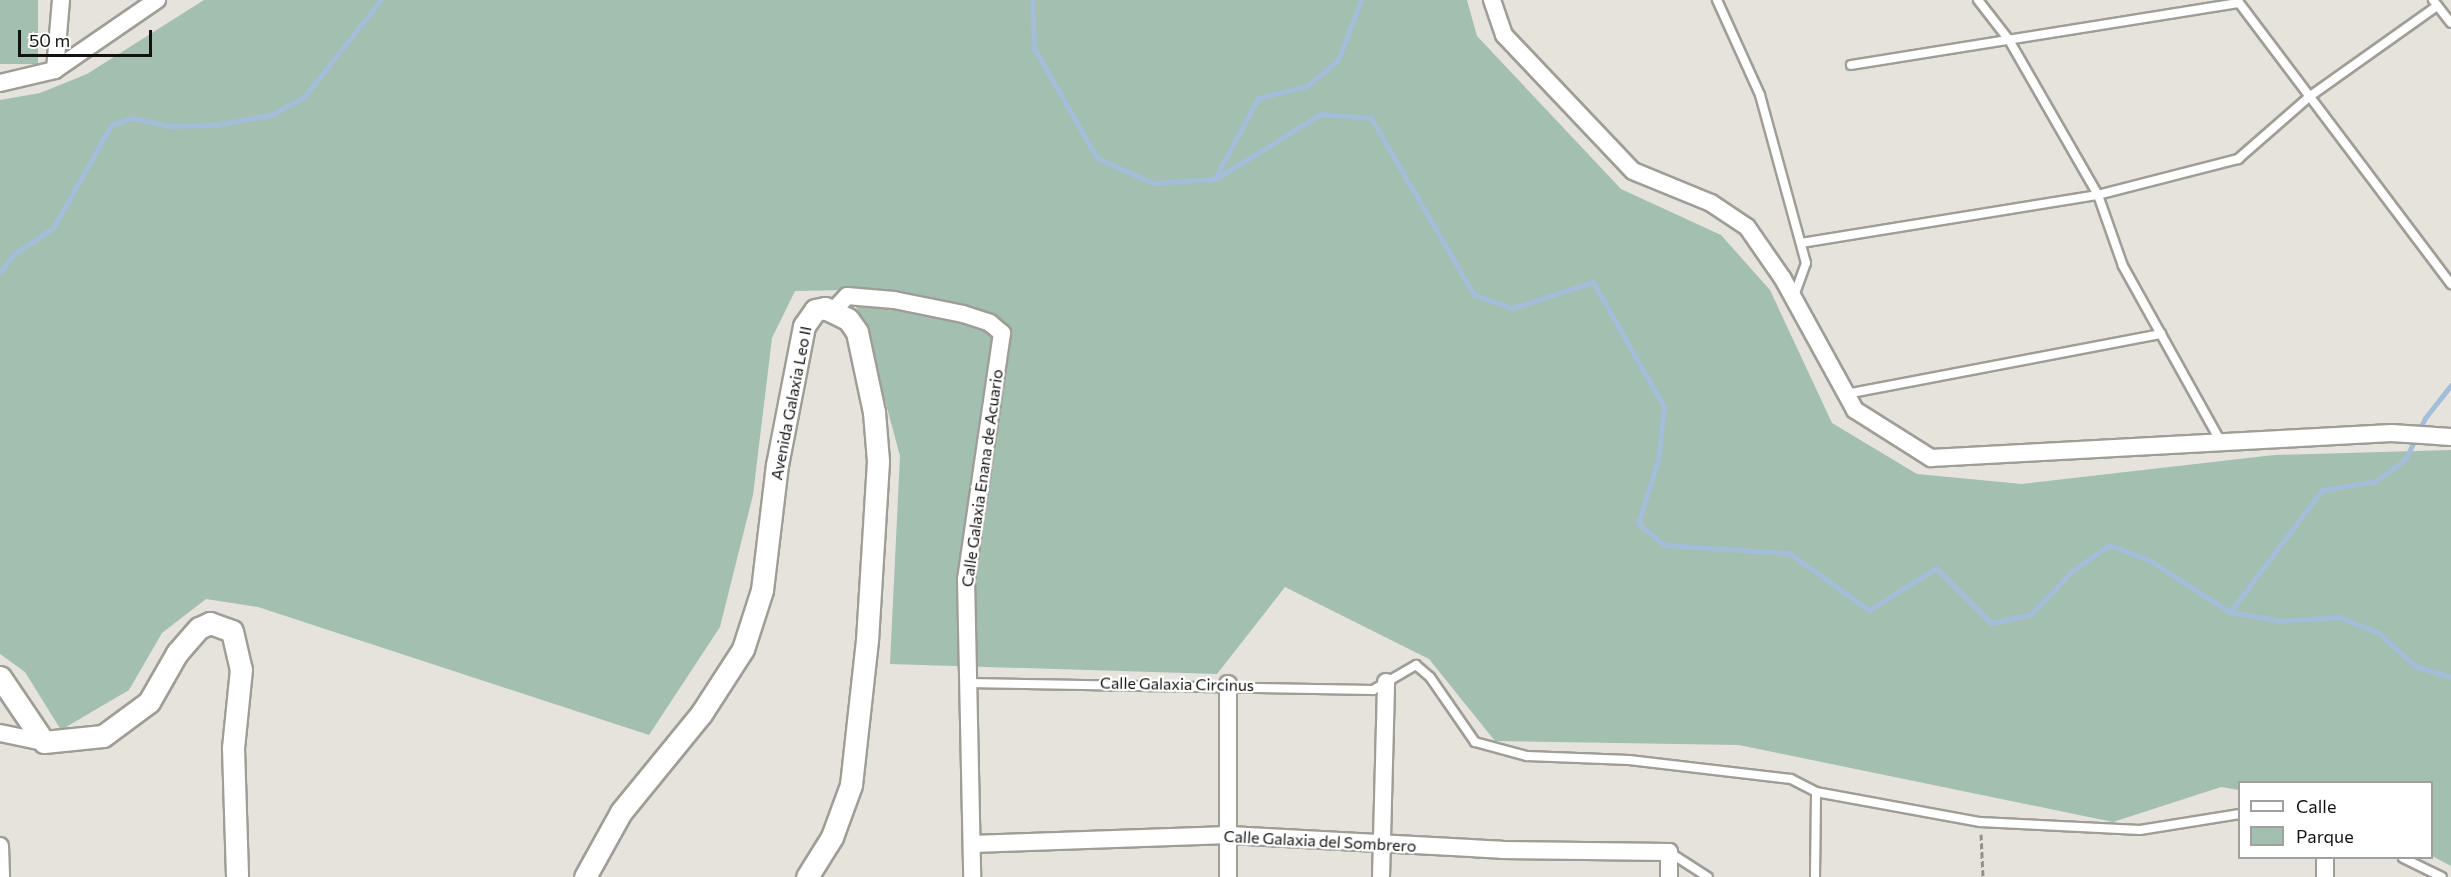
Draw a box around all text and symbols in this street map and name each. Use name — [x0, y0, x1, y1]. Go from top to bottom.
scale bar — [21, 18, 154, 56]
text: 50 m — [29, 29, 70, 51]
street label: Avenida Galaxia Leo II — [767, 324, 815, 482]
street label: Calle Galaxia Enana de Acuario — [957, 368, 1007, 588]
street label: Calle Galaxia Circinus — [1100, 673, 1254, 695]
legend — [2238, 781, 2433, 859]
text: Calle — [2296, 795, 2336, 817]
text: Parque — [2296, 825, 2354, 847]
street label: Calle Galaxia del Sombrero — [1223, 826, 1417, 856]

